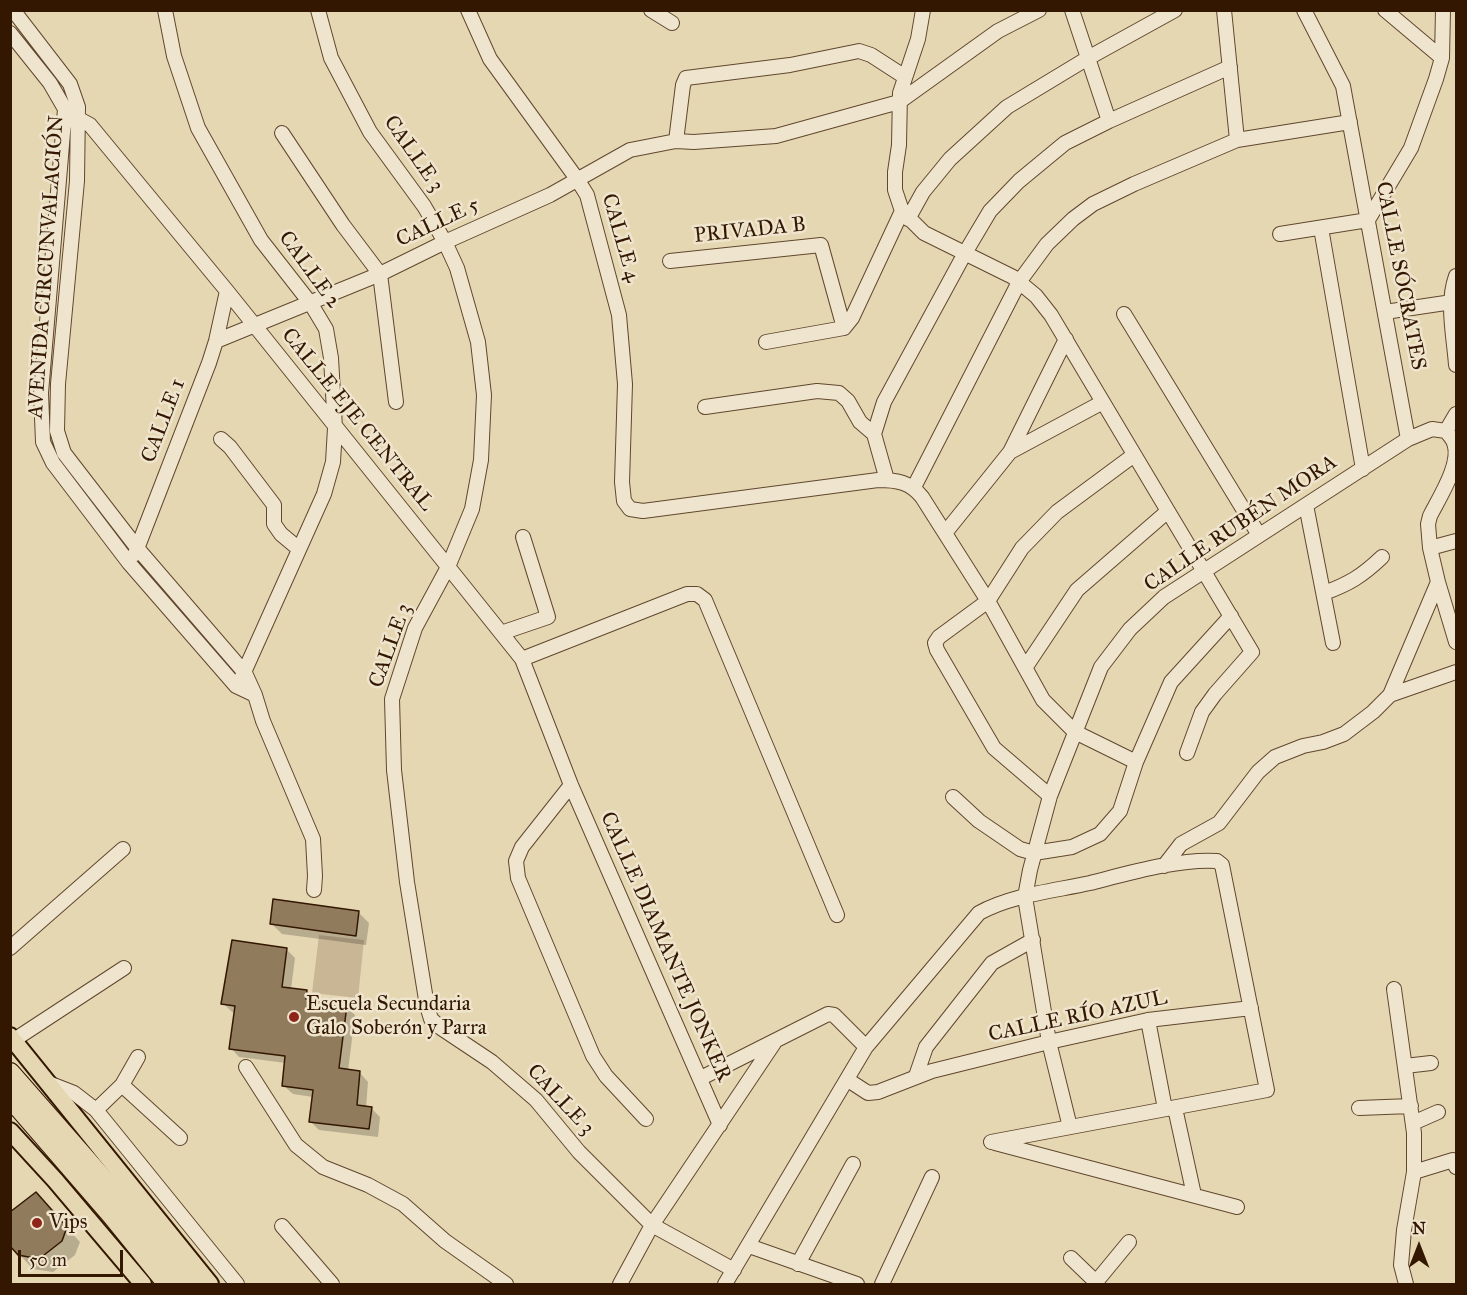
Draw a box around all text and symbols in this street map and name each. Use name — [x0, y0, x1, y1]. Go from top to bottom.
street label: CALLE 3 — [378, 111, 448, 197]
street label: AVENIDA CIRCUNVALACIÓN — [24, 114, 70, 420]
street label: CALLE SÓCRATES — [1369, 180, 1431, 372]
street label: CALLE 4 — [595, 191, 645, 285]
street label: CALLE 5 — [392, 193, 484, 253]
street label: PRIVADA B — [693, 213, 807, 249]
street label: CALLE 2 — [273, 226, 345, 314]
street label: CALLE EJE CENTRAL — [275, 323, 439, 517]
street label: CALLE 1 — [137, 376, 191, 466]
street label: CALLE RUBÉN MORA — [1140, 450, 1342, 598]
street label: CALLE 3 — [364, 601, 418, 691]
street label: CALLE DIAMANTE JONKER — [594, 808, 736, 1086]
street label: CALLE RÍO AZUL — [986, 986, 1170, 1048]
place label: Escuela Secundaria Galo Soberón y Parra — [306, 992, 487, 1042]
marker: Escuela Secundaria Galo Soberón y Parra — [287, 1010, 301, 1024]
street label: CALLE 3 — [521, 1059, 599, 1141]
place label: Vips — [49, 1210, 88, 1236]
marker: Vips — [30, 1216, 44, 1230]
north arrow — [1389, 1217, 1449, 1277]
text: N — [1412, 1219, 1426, 1238]
scale bar — [21, 1238, 126, 1276]
text: 50 m — [29, 1249, 67, 1271]

